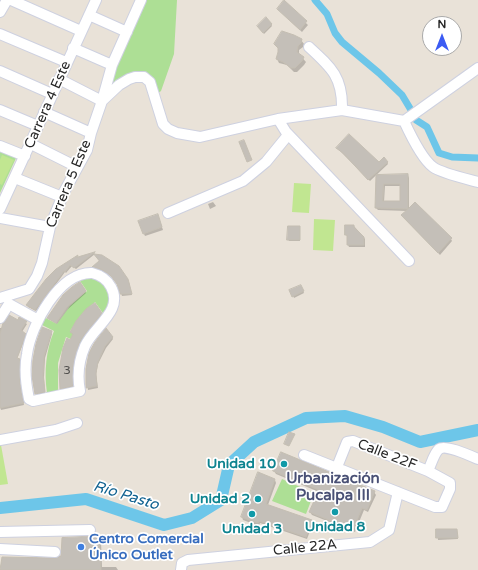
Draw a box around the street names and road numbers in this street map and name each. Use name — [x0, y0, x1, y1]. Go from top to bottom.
street label: Carrera 4 Este — [21, 59, 75, 151]
street label: Carrera 5 Este — [43, 137, 95, 231]
street label: Calle 22F — [355, 436, 419, 474]
street label: Calle 22A — [272, 536, 338, 560]

